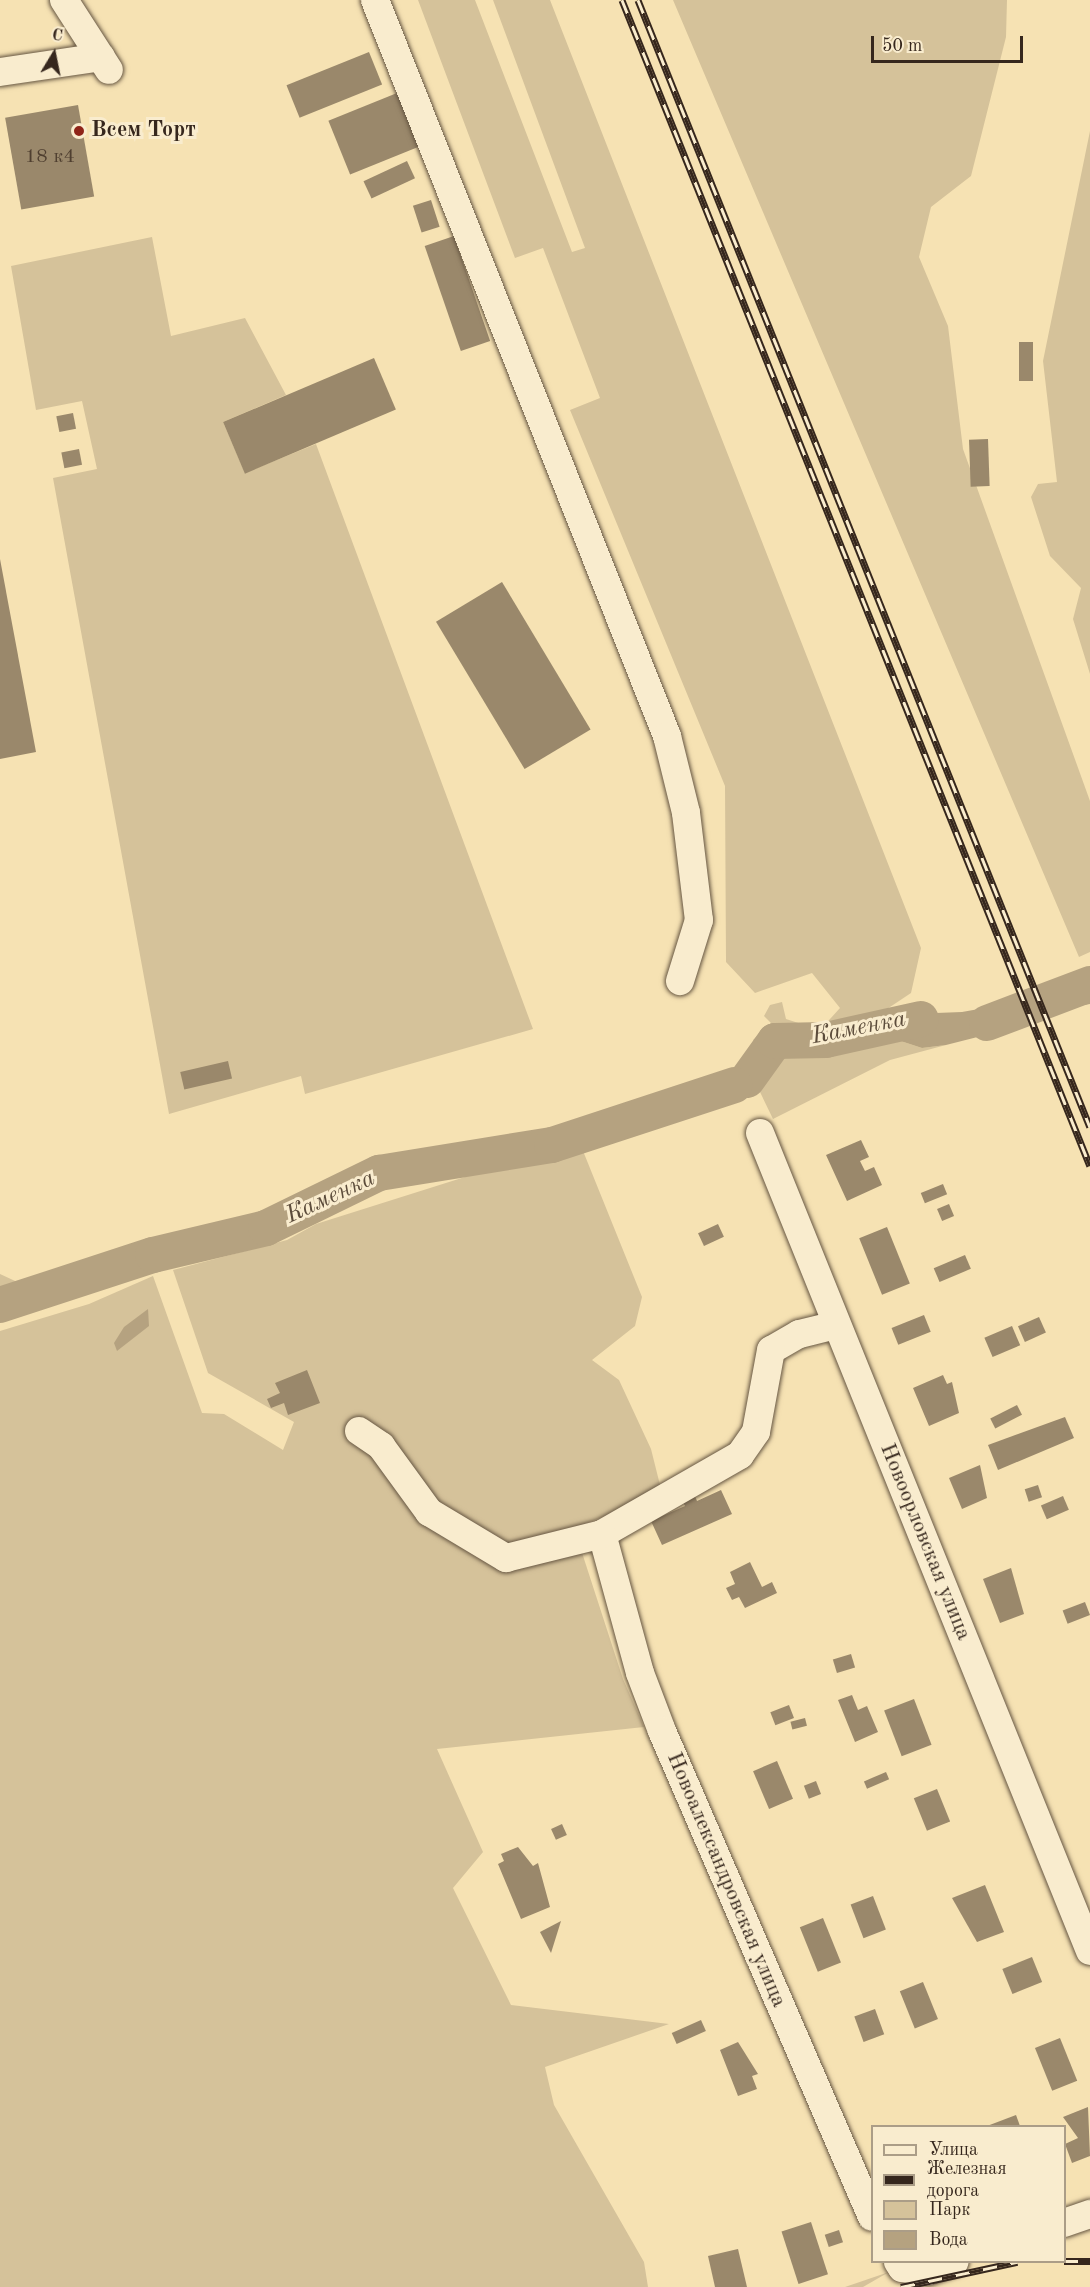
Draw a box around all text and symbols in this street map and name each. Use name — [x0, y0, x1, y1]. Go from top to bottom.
north arrow — [24, 24, 84, 84]
scale bar — [874, 24, 1026, 62]
text: С — [51, 27, 64, 45]
text: 50 m — [882, 37, 922, 55]
place label: Всем Торт — [91, 118, 196, 144]
marker: Всем Торт — [72, 124, 86, 138]
house number: 18 к4 — [25, 145, 75, 169]
water label: Каменка — [809, 1006, 909, 1052]
water label: Каменка — [282, 1165, 380, 1231]
street label: Новоорловская улица — [873, 1440, 977, 1644]
street label: Новоалександровская улица — [660, 1749, 792, 2011]
legend — [871, 2125, 1066, 2263]
text: Улица — [929, 2141, 978, 2159]
text: Железная дорога — [927, 2160, 1007, 2200]
text: Парк — [929, 2201, 970, 2219]
text: Вода — [929, 2231, 968, 2249]

